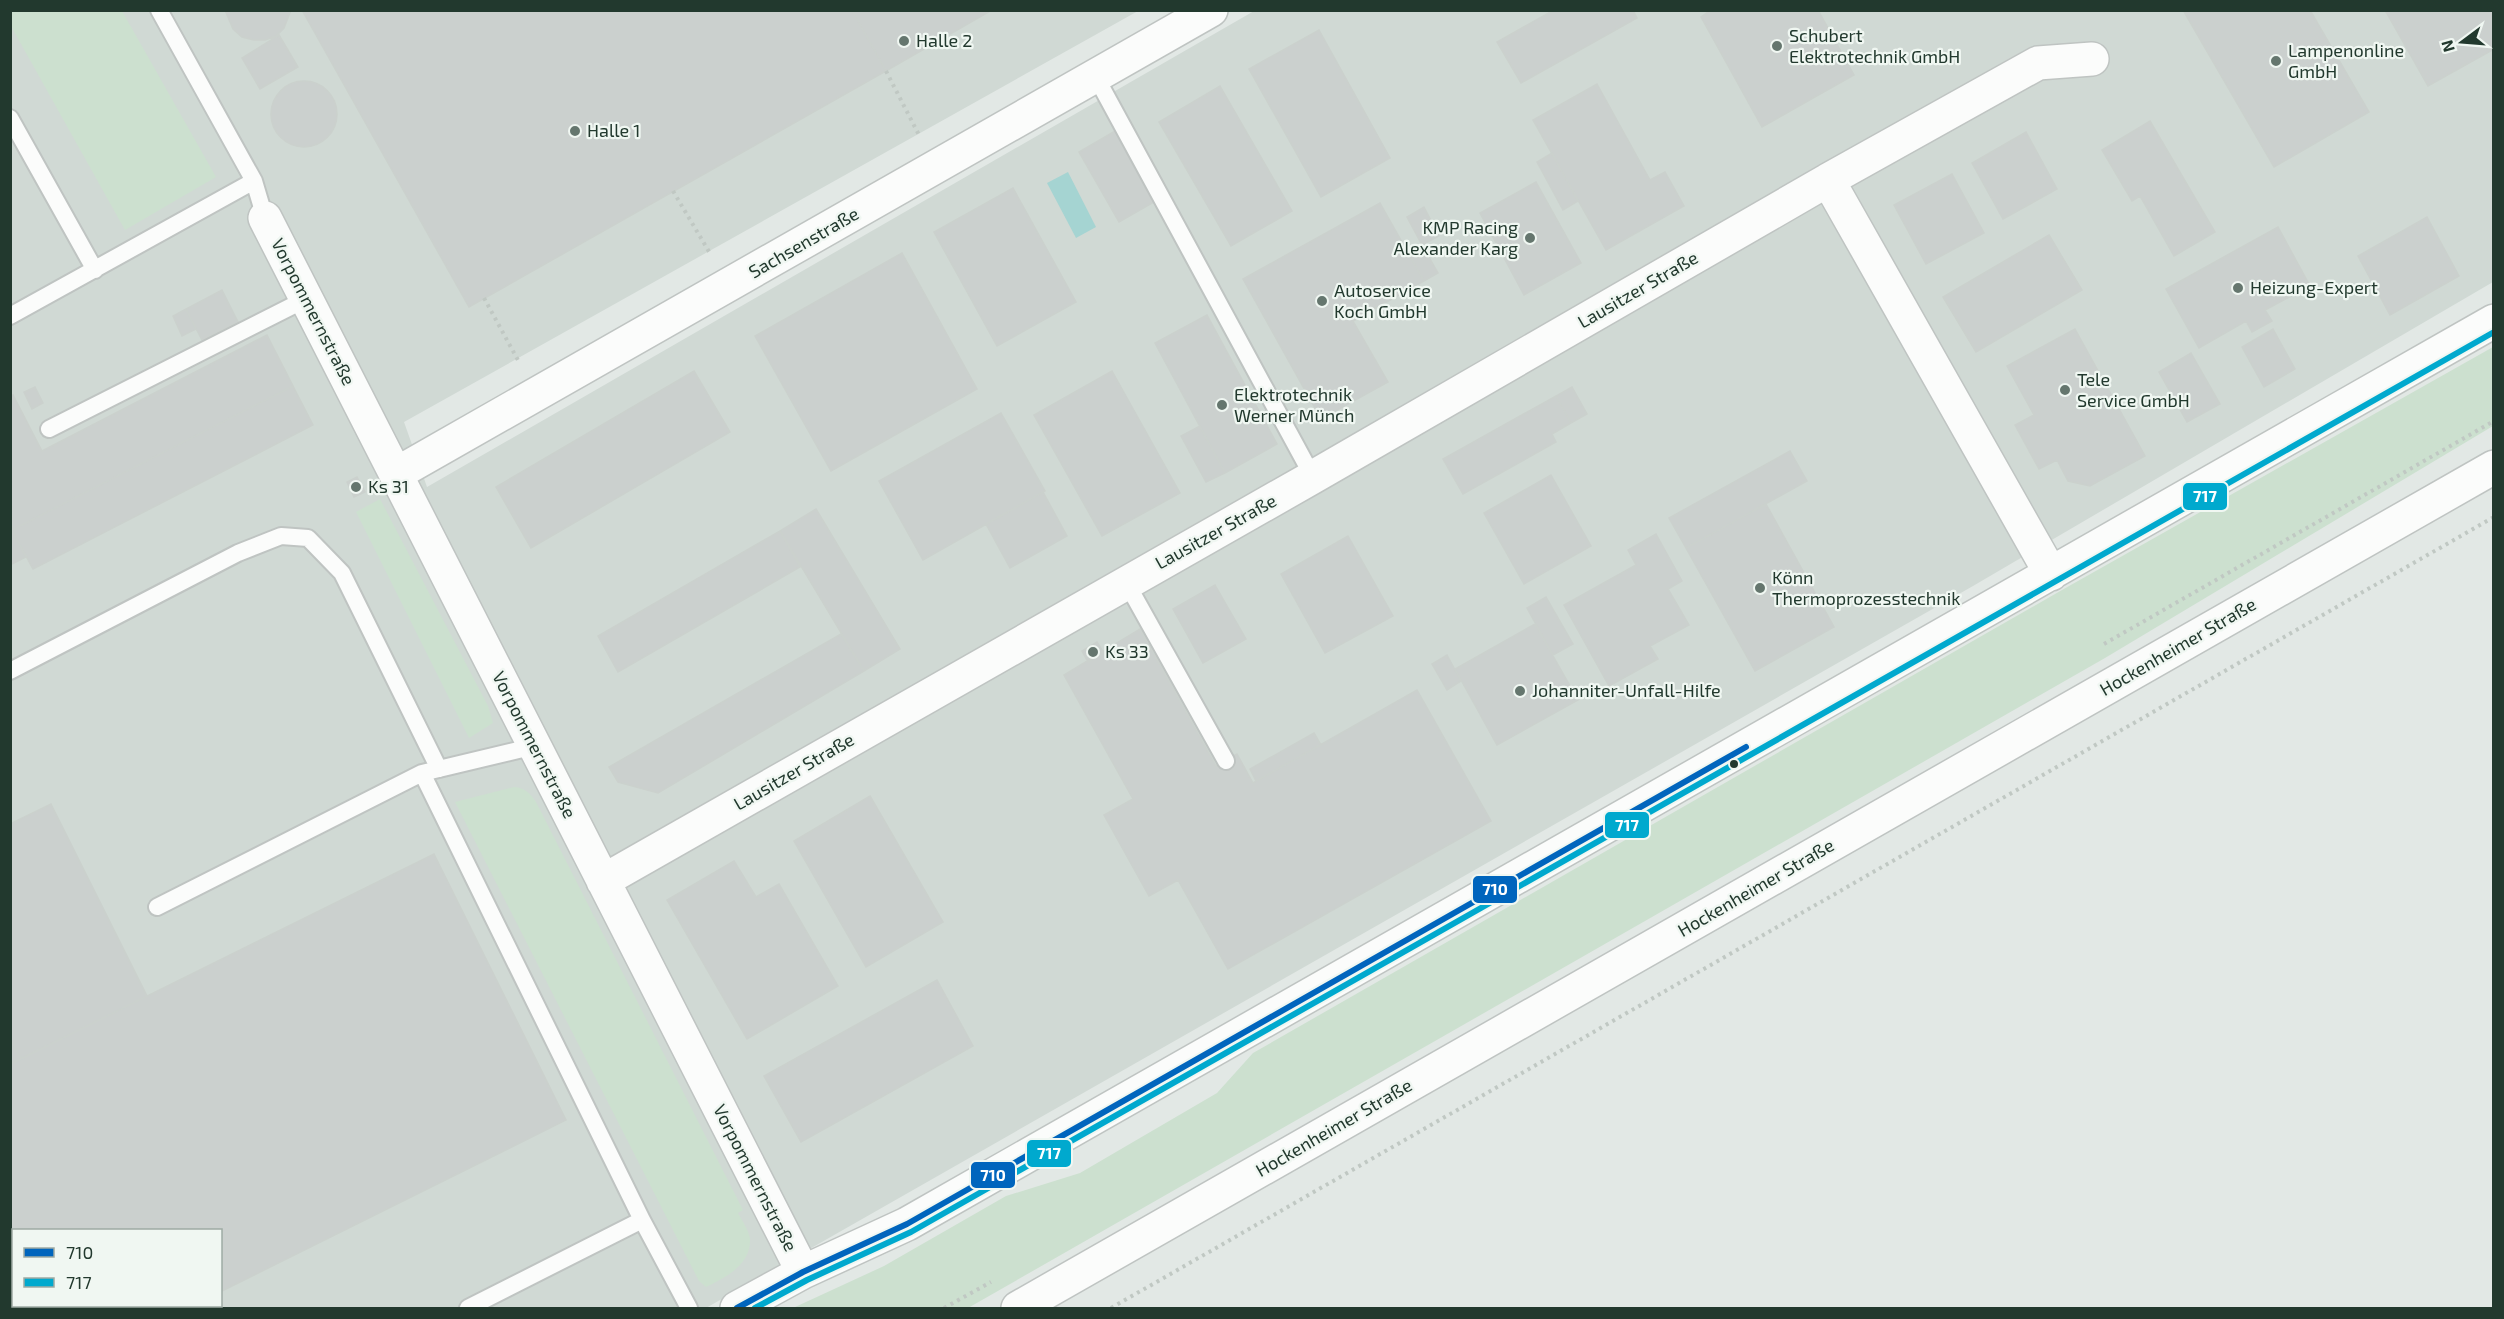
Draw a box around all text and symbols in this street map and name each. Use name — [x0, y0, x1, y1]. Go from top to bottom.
north arrow — [2432, 12, 2492, 72]
place label: Schubert Elektrotechnik GmbH — [1789, 24, 1960, 67]
place label: Halle 2 — [916, 29, 972, 51]
marker: Halle 2 — [897, 34, 911, 48]
text: N — [2436, 38, 2458, 54]
marker: Schubert Elektrotechnik GmbH — [1770, 39, 1784, 53]
place label: Lampenonline GmbH — [2288, 39, 2404, 82]
marker: Lampenonline GmbH — [2269, 54, 2283, 68]
place label: Halle 1 — [587, 119, 640, 141]
marker: Halle 1 — [568, 124, 582, 138]
street label: Sachsenstraße — [745, 202, 862, 283]
place label: KMP Racing Alexander Karg — [1393, 216, 1518, 259]
marker: KMP Racing Alexander Karg — [1523, 231, 1537, 245]
street label: Vorpommernstraße — [267, 234, 361, 389]
street label: Lausitzer Straße — [1573, 246, 1702, 332]
place label: Heizung-Expert — [2250, 276, 2378, 298]
place label: Autoservice Koch GmbH — [1334, 279, 1431, 322]
marker: Heizung-Expert — [2231, 281, 2245, 295]
marker: Autoservice Koch GmbH — [1315, 294, 1329, 308]
place label: Tele Service GmbH — [2077, 368, 2190, 411]
place label: Elektrotechnik Werner Münch — [1234, 383, 1354, 426]
marker: Tele Service GmbH — [2058, 383, 2072, 397]
marker: Elektrotechnik Werner Münch — [1215, 398, 1229, 412]
place label: Ks 31 — [368, 475, 409, 497]
marker: Ks 31 — [349, 480, 363, 494]
line badge: 717 — [2182, 482, 2228, 511]
text: 717 — [2193, 486, 2217, 505]
street label: Lausitzer Straße — [1151, 489, 1280, 574]
place label: Könn Thermoprozesstechnik — [1772, 566, 1960, 609]
marker: Könn Thermoprozesstechnik — [1753, 581, 1767, 595]
street label: Hockenheimer Straße — [2095, 592, 2260, 700]
place label: Ks 33 — [1105, 640, 1149, 662]
marker: Ks 33 — [1086, 645, 1100, 659]
street label: Vorpommernstraße — [488, 667, 582, 822]
place label: Johanniter-Unfall-Hilfe — [1532, 679, 1721, 701]
marker: Johanniter-Unfall-Hilfe — [1513, 684, 1527, 698]
street label: Lausitzer Straße — [729, 728, 858, 814]
unlabelled marker — [1728, 758, 1740, 770]
line badge: 717 — [1604, 811, 1650, 839]
text: 717 — [1615, 815, 1639, 834]
street label: Hockenheimer Straße — [1673, 833, 1838, 941]
line badge: 710 — [1472, 875, 1518, 904]
text: 710 — [1482, 879, 1508, 898]
street label: Hockenheimer Straße — [1251, 1073, 1416, 1181]
street label: Vorpommernstraße — [709, 1100, 803, 1255]
line badge: 717 — [1026, 1139, 1072, 1168]
text: 717 — [1037, 1143, 1061, 1162]
line badge: 710 — [970, 1161, 1016, 1189]
text: 710 — [980, 1165, 1006, 1184]
legend — [12, 1229, 222, 1307]
text: 710 — [66, 1241, 93, 1263]
text: 717 — [66, 1271, 92, 1293]

